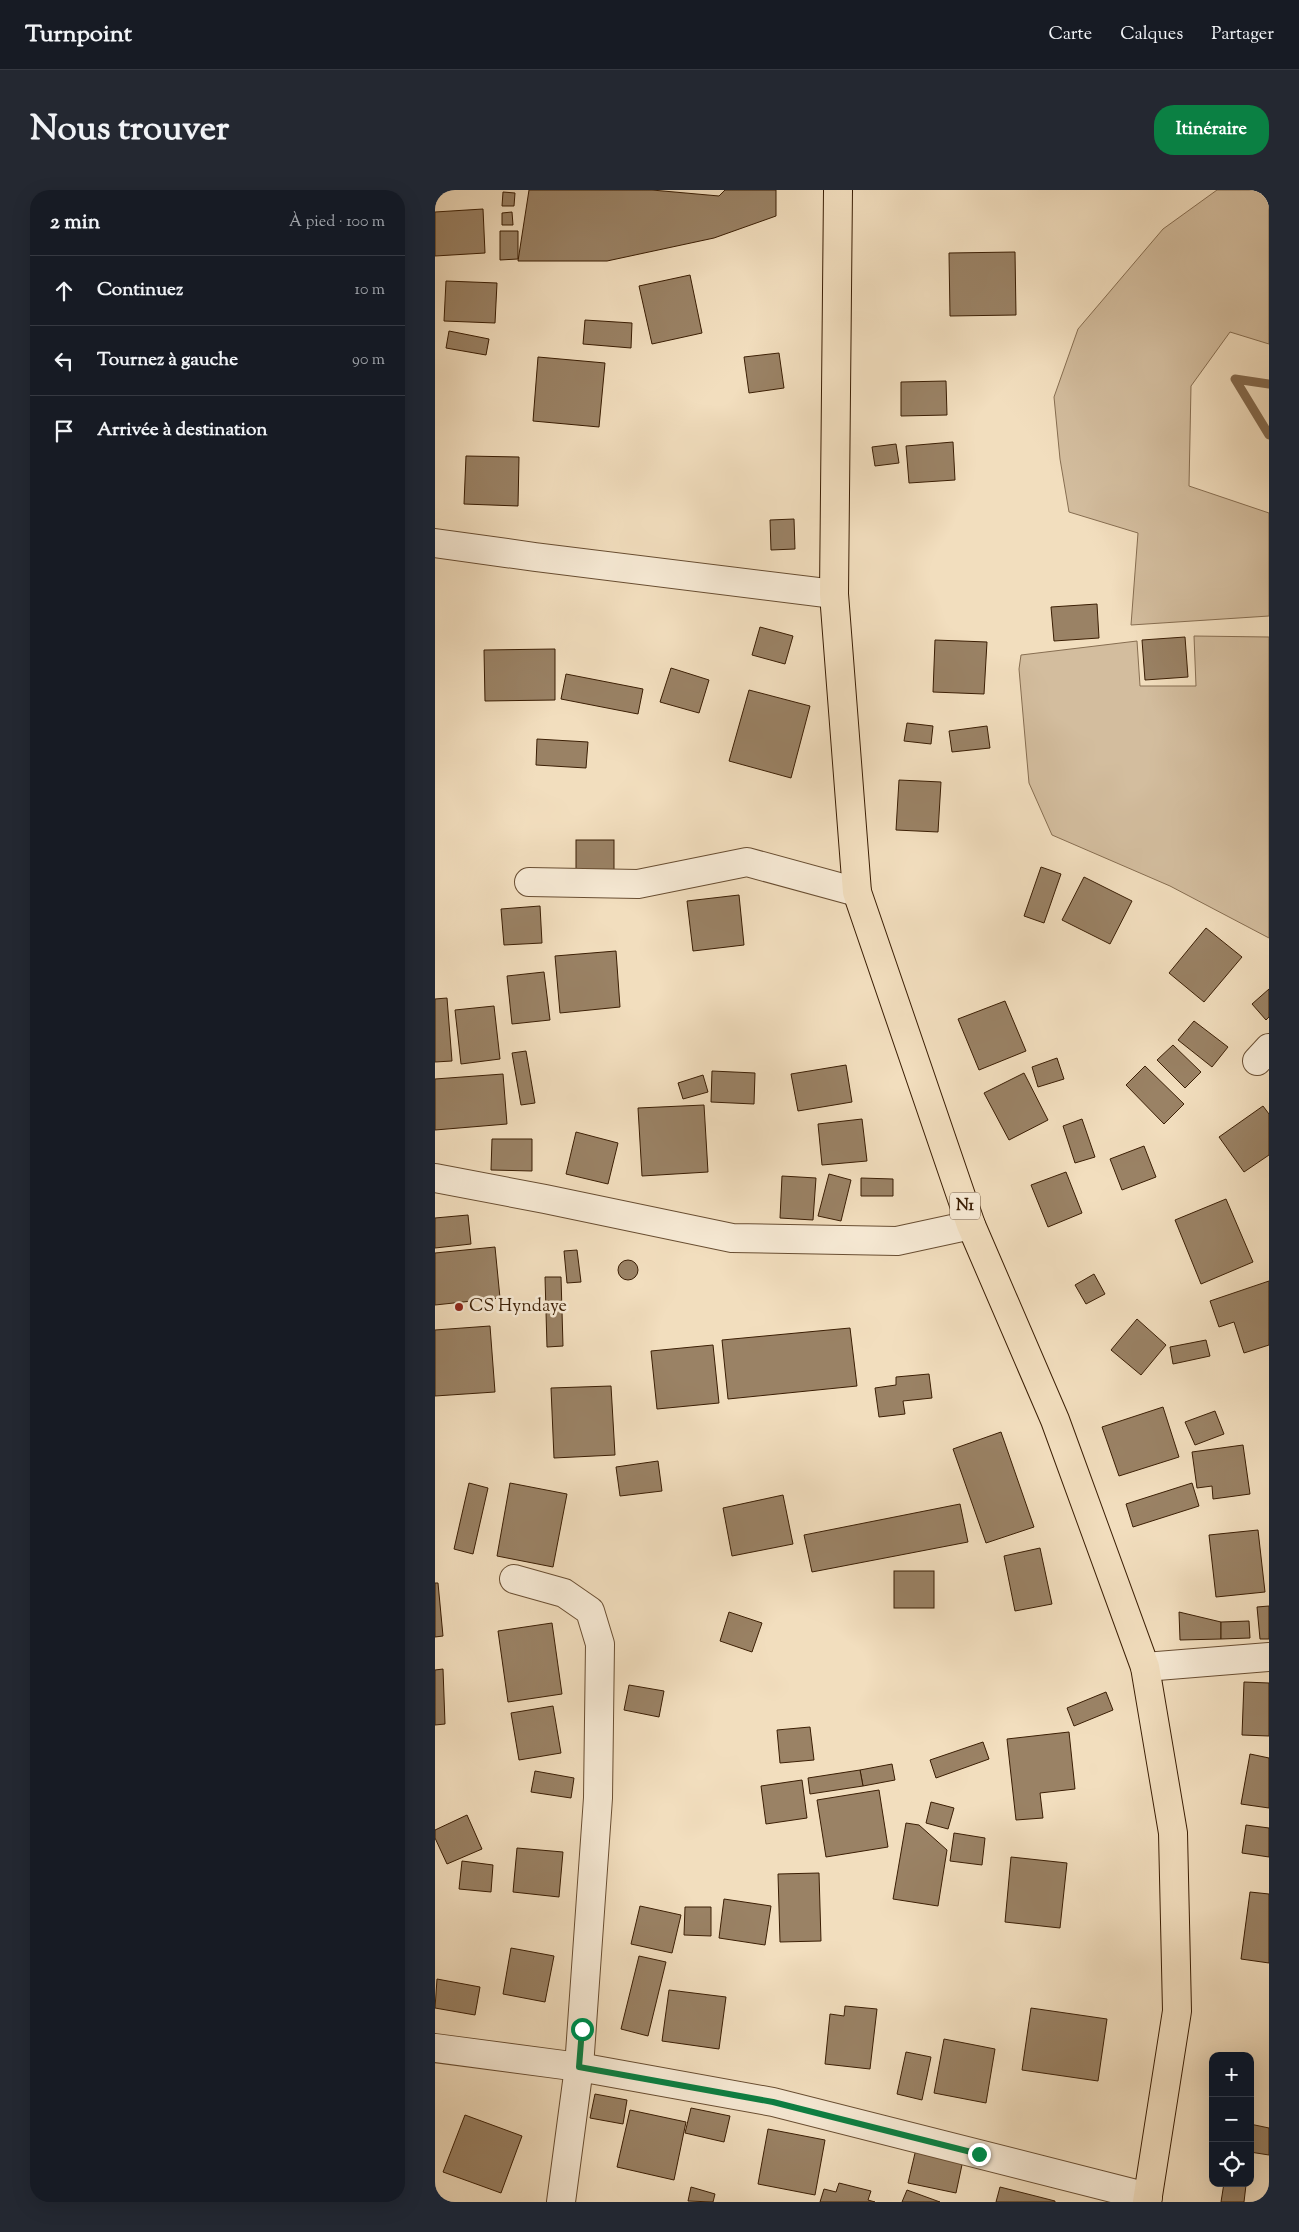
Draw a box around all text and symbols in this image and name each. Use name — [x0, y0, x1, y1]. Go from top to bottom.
text: Turnpoint — [25, 18, 132, 52]
text: Carte — [1049, 22, 1092, 48]
text: Calques — [1120, 22, 1183, 48]
text: Partager — [1211, 22, 1274, 48]
text: Nous trouver — [30, 105, 229, 156]
button: Itinéraire — [1154, 105, 1269, 155]
text: 2 min — [50, 208, 100, 238]
text: À pied · 100 m — [289, 211, 385, 234]
icon: ahead — [50, 277, 78, 305]
text: Continuez — [97, 277, 183, 304]
text: 10 m — [355, 279, 385, 302]
icon: left — [50, 347, 78, 375]
text: Tournez à gauche — [97, 347, 238, 374]
text: 90 m — [352, 349, 385, 372]
icon: arrive — [50, 417, 78, 445]
text: Arrivée à destination — [97, 417, 268, 444]
road number: N1 — [950, 1192, 980, 1220]
place label: CS Hyndaye — [469, 1294, 567, 1320]
marker: CS Hyndaye — [453, 1301, 465, 1313]
route start — [571, 2018, 594, 2041]
map controls — [1209, 2052, 1254, 2187]
button: + — [1209, 2052, 1254, 2097]
button: − — [1209, 2097, 1254, 2142]
button: locate — [1209, 2142, 1254, 2187]
route end — [968, 2143, 991, 2166]

